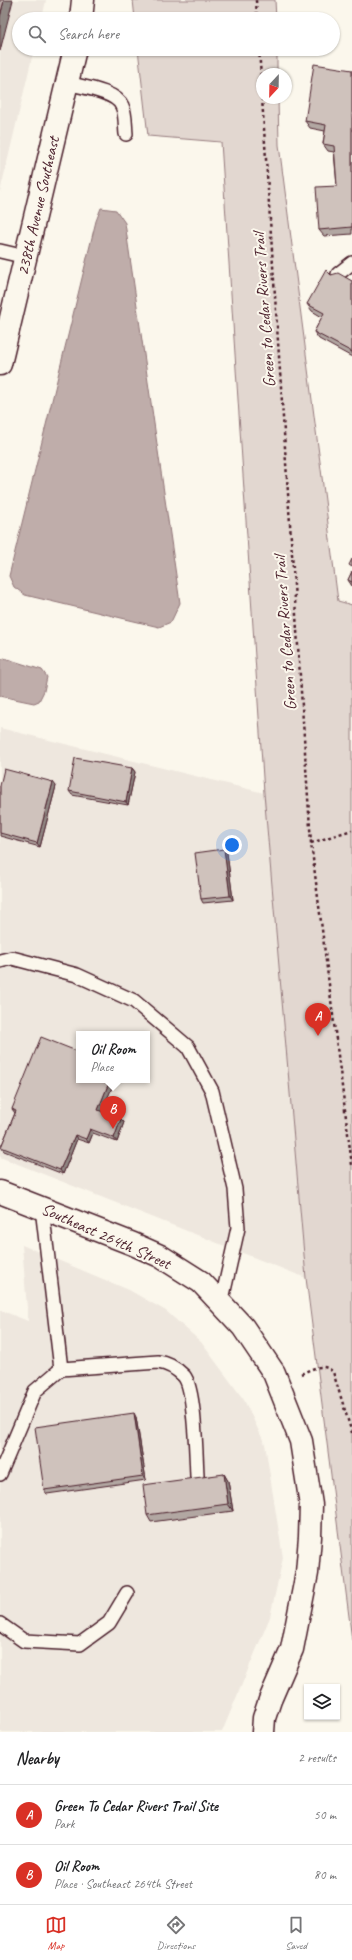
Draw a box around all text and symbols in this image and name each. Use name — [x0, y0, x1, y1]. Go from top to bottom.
search box — [12, 12, 340, 56]
icon: search — [26, 23, 48, 45]
text: Search here — [58, 25, 119, 44]
north arrow — [256, 68, 292, 104]
street label: 238th Avenue Southeast — [12, 132, 65, 277]
street label: Green to Cedar Rivers Trail — [248, 229, 280, 388]
street label: Green to Cedar Rivers Trail — [269, 552, 301, 711]
your location — [222, 835, 242, 855]
pin: A — [305, 1003, 331, 1036]
popup — [76, 1031, 150, 1083]
text: Oil Room — [90, 1040, 136, 1059]
text: Place — [90, 1059, 113, 1075]
pin: B — [100, 1096, 126, 1129]
street label: Southeast 264th Street — [38, 1198, 176, 1275]
map controls — [304, 1684, 340, 1720]
button: layers — [304, 1684, 340, 1720]
text: Nearby — [16, 1748, 59, 1769]
text: 2 results — [298, 1750, 336, 1766]
text: Green To Cedar Rivers Trail Site — [54, 1797, 218, 1816]
text: A — [26, 1807, 32, 1823]
text: 50 m — [314, 1807, 336, 1823]
text: Park — [54, 1816, 75, 1832]
text: Oil Room — [54, 1857, 99, 1876]
text: B — [26, 1867, 32, 1883]
text: 80 m — [314, 1867, 336, 1883]
text: Place · Southeast 264th Street — [54, 1876, 192, 1892]
tab: Map — [45, 1914, 67, 1952]
tab: Directions — [157, 1914, 195, 1952]
tab: Saved — [285, 1914, 307, 1952]

